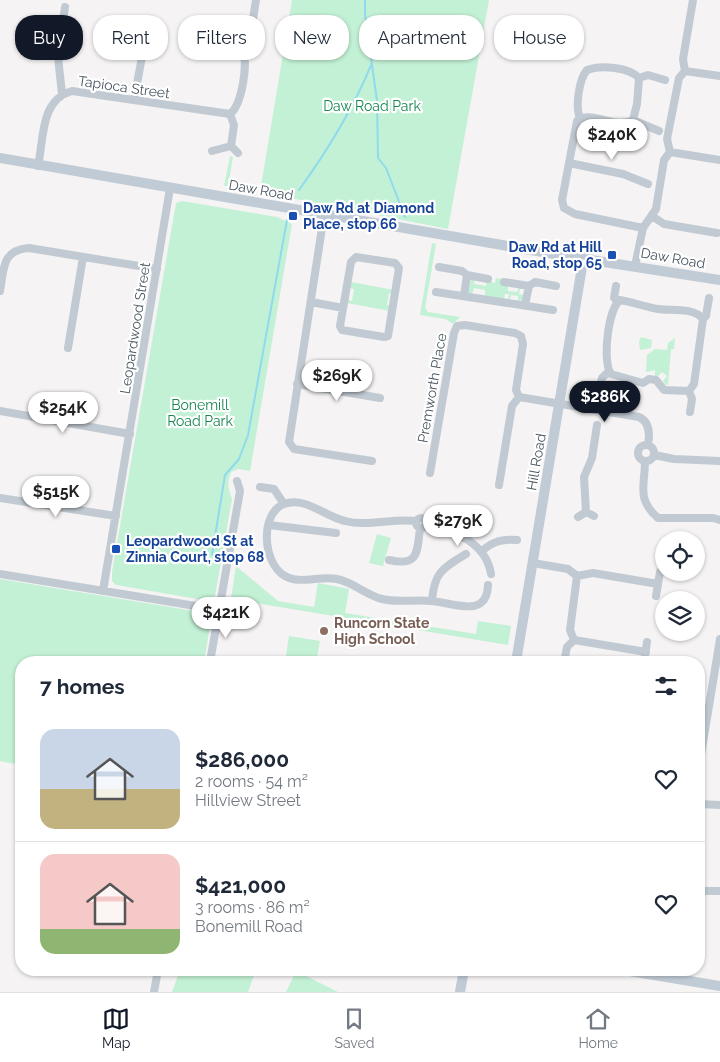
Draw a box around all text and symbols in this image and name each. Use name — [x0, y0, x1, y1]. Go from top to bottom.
chip: Buy — [15, 15, 83, 60]
chip: Rent — [93, 15, 168, 60]
chip: Filters — [178, 15, 265, 60]
chip: New — [275, 15, 349, 60]
chip: Apartment — [359, 15, 484, 60]
chip: House — [494, 15, 584, 60]
street label: Tapioca Street — [77, 73, 171, 101]
park label: Daw Road Park — [323, 98, 421, 114]
pin: $240K — [577, 119, 647, 161]
text: $240K — [588, 125, 636, 144]
street label: Daw Road — [227, 176, 295, 204]
place label: Daw Rd at Diamond Place, stop 66 — [303, 200, 434, 232]
marker: Daw Rd at Diamond Place, stop 66 — [287, 210, 299, 222]
place label: Daw Rd at Hill Road, stop 65 — [509, 239, 603, 271]
street label: Daw Road — [639, 244, 707, 272]
marker: Daw Rd at Hill Road, stop 65 — [606, 249, 618, 261]
street label: Leopardwood Street — [117, 261, 153, 395]
street label: Premworth Place — [414, 332, 450, 444]
pin: $269K — [302, 360, 372, 402]
text: $269K — [312, 366, 362, 385]
pin: $286K — [570, 380, 640, 423]
text: $286K — [580, 387, 630, 406]
pin: $254K — [28, 392, 98, 434]
park label: Bonemill Road Park — [167, 397, 233, 429]
text: $254K — [39, 398, 87, 417]
street label: Hill Road — [523, 432, 549, 492]
pin: $515K — [21, 476, 91, 518]
text: $515K — [33, 482, 79, 501]
pin: $279K — [423, 504, 493, 547]
text: $279K — [434, 511, 482, 530]
map controls — [655, 531, 705, 641]
button: locate — [655, 531, 705, 581]
place label: Leopardwood St at Zinnia Court, stop 68 — [126, 533, 264, 565]
marker: Leopardwood St at Zinnia Court, stop 68 — [110, 543, 122, 555]
button: layers — [655, 591, 705, 641]
pin: $421K — [191, 596, 261, 639]
text: $421K — [203, 603, 249, 622]
place label: Runcorn State High School — [334, 615, 430, 647]
marker: Runcorn State High School — [318, 625, 330, 637]
icon: filters — [652, 672, 680, 700]
text: 7 homes — [40, 674, 125, 699]
text: $286,000 — [195, 747, 289, 772]
icon: home — [80, 749, 140, 809]
icon: heart — [652, 765, 680, 793]
text: 2 rooms · 54 m² — [195, 772, 308, 791]
text: Hillview Street — [195, 791, 301, 810]
text: $421,000 — [195, 873, 286, 898]
icon: home — [80, 874, 140, 934]
icon: heart — [652, 890, 680, 918]
text: 3 rooms · 86 m² — [195, 898, 310, 917]
text: Bonemill Road — [195, 917, 303, 936]
tab: Map — [102, 1005, 130, 1051]
tab: Saved — [334, 1005, 374, 1051]
tab: Home — [578, 1005, 618, 1051]

